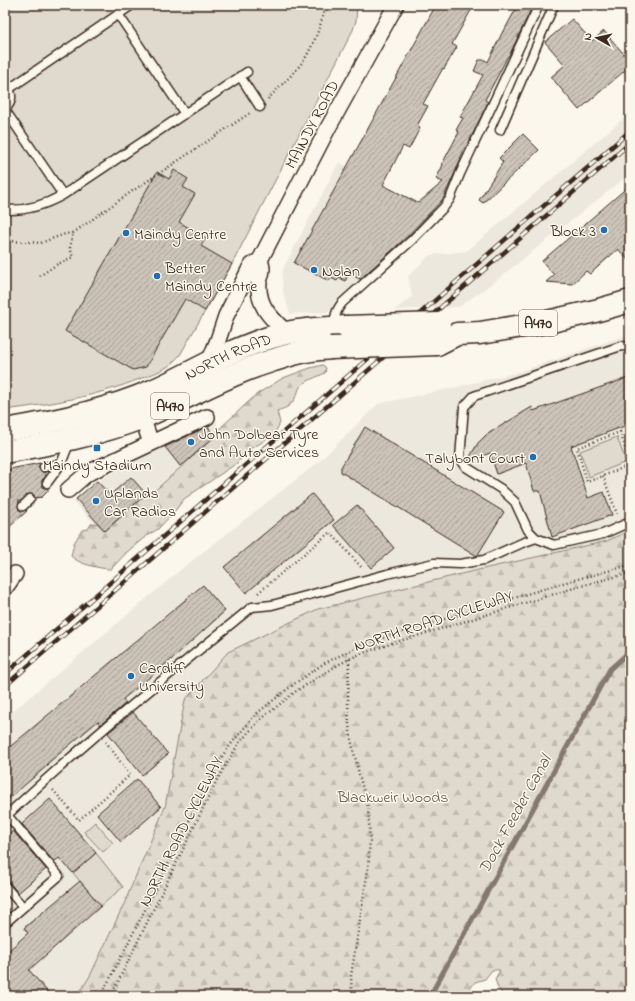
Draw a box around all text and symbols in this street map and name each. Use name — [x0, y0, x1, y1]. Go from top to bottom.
north arrow — [577, 18, 617, 58]
text: N — [580, 32, 597, 42]
street label: MAINDY ROAD — [279, 76, 346, 173]
place label: Block 3 — [549, 220, 596, 244]
place label: Maindy Centre — [134, 223, 227, 247]
marker: Block 3 — [599, 225, 609, 235]
marker: Maindy Centre — [121, 228, 131, 238]
place label: Better Maindy Centre — [164, 257, 258, 299]
place label: Nolan — [322, 260, 360, 284]
marker: Nolan — [309, 265, 319, 275]
marker: Better Maindy Centre — [152, 271, 162, 281]
road number: A470 — [519, 310, 557, 336]
street label: NORTH ROAD — [181, 328, 275, 387]
road number: A470 — [151, 393, 189, 419]
place label: John Dolbear Tyre and Auto Services — [199, 423, 319, 465]
marker: John Dolbear Tyre and Auto Services — [186, 437, 196, 447]
marker: Maindy Stadium — [92, 443, 102, 453]
place label: Talybont Court — [425, 447, 526, 471]
marker: Talybont Court — [528, 452, 538, 462]
place label: Maindy Stadium — [43, 454, 151, 478]
place label: Uplands Car Radios — [104, 482, 176, 524]
marker: Uplands Car Radios — [91, 496, 101, 506]
street label: NORTH ROAD CYCLEWAY — [351, 585, 517, 659]
place label: Cardiff University — [139, 657, 204, 699]
marker: Cardiff University — [126, 671, 136, 681]
water label: Dock Feeder Canal — [472, 749, 559, 879]
street label: NORTH ROAD CYCLEWAY — [133, 752, 230, 911]
park label: Blackweir Woods — [337, 786, 448, 810]

